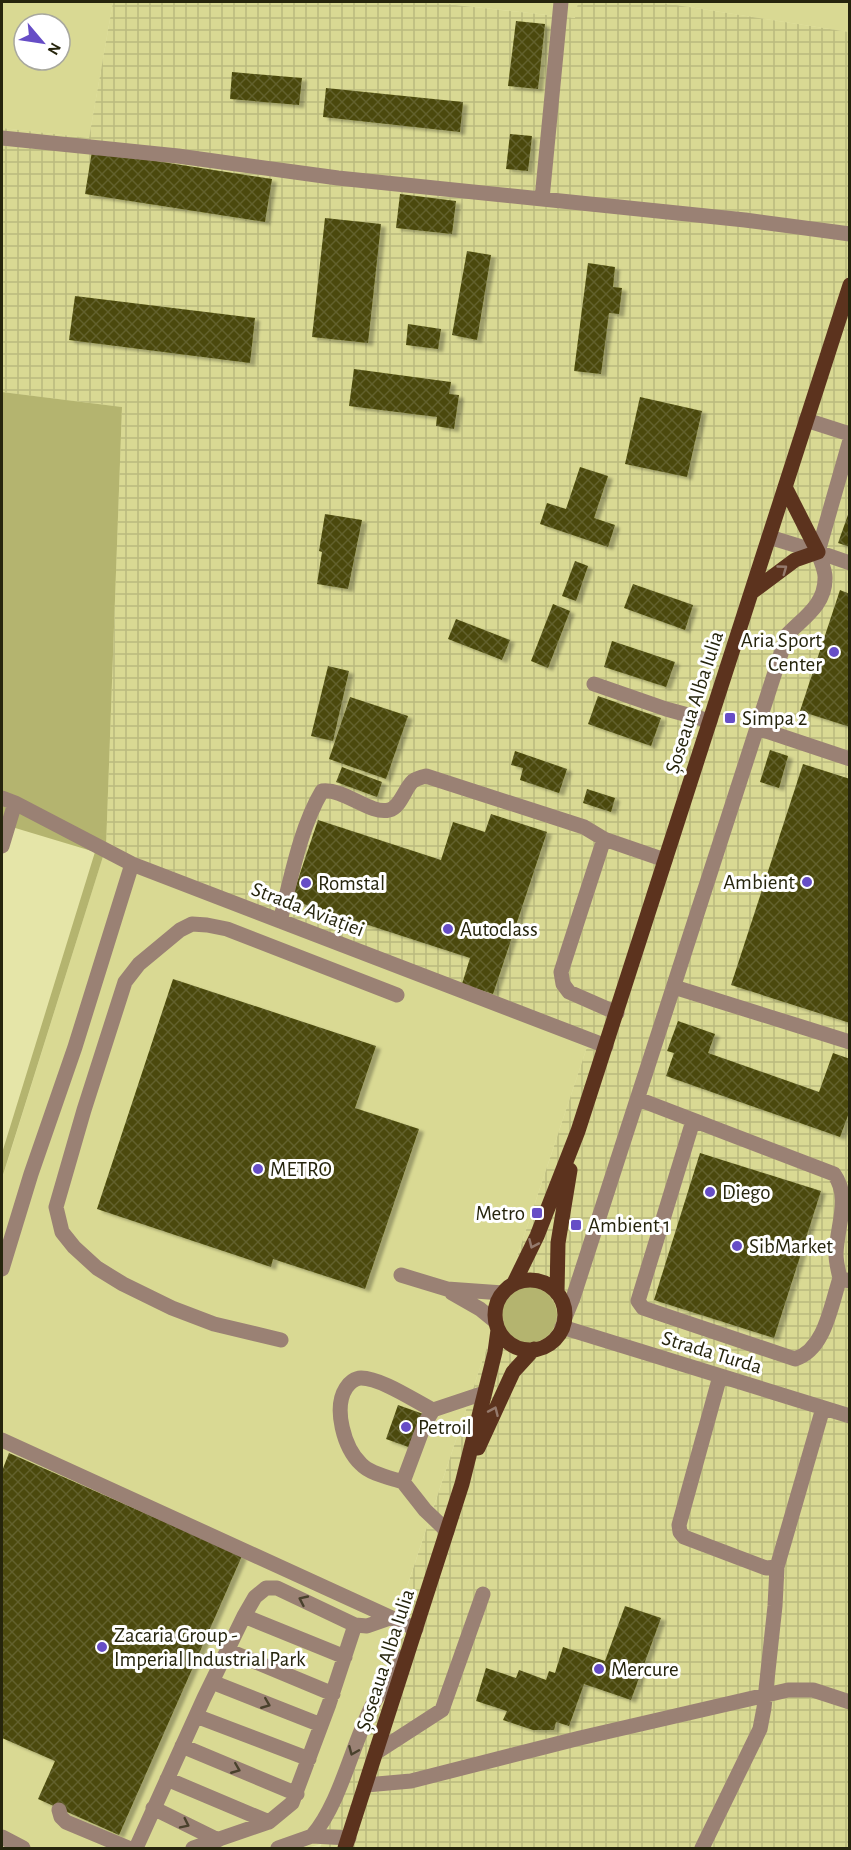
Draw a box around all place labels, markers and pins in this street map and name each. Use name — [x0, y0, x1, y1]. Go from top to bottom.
place label: Aria Sport Center — [741, 630, 822, 675]
marker: Aria Sport Center — [827, 645, 841, 659]
place label: Simpa 2 — [742, 708, 807, 729]
marker: Simpa 2 — [723, 711, 737, 725]
place label: Ambient — [723, 872, 795, 893]
place label: Romstal — [318, 873, 385, 894]
marker: Ambient — [800, 875, 814, 889]
marker: Romstal — [299, 876, 313, 890]
place label: Autoclass — [460, 919, 538, 940]
marker: Autoclass — [441, 922, 455, 936]
place label: METRO — [270, 1159, 332, 1180]
marker: METRO — [251, 1162, 265, 1176]
place label: Diego — [722, 1182, 771, 1203]
marker: Diego — [703, 1185, 717, 1199]
place label: Metro — [475, 1203, 525, 1224]
marker: Metro — [530, 1206, 544, 1220]
place label: Ambient 1 — [588, 1215, 671, 1236]
marker: Ambient 1 — [569, 1218, 583, 1232]
place label: SibMarket — [749, 1236, 833, 1257]
marker: SibMarket — [730, 1239, 744, 1253]
place label: Petroil — [418, 1417, 472, 1438]
marker: Petroil — [399, 1420, 413, 1434]
place label: Zacaria Group - Imperial Industrial Park — [114, 1625, 306, 1670]
marker: Zacaria Group - Imperial Industrial Park — [95, 1640, 109, 1654]
place label: Mercure — [611, 1659, 679, 1680]
marker: Mercure — [592, 1662, 606, 1676]

